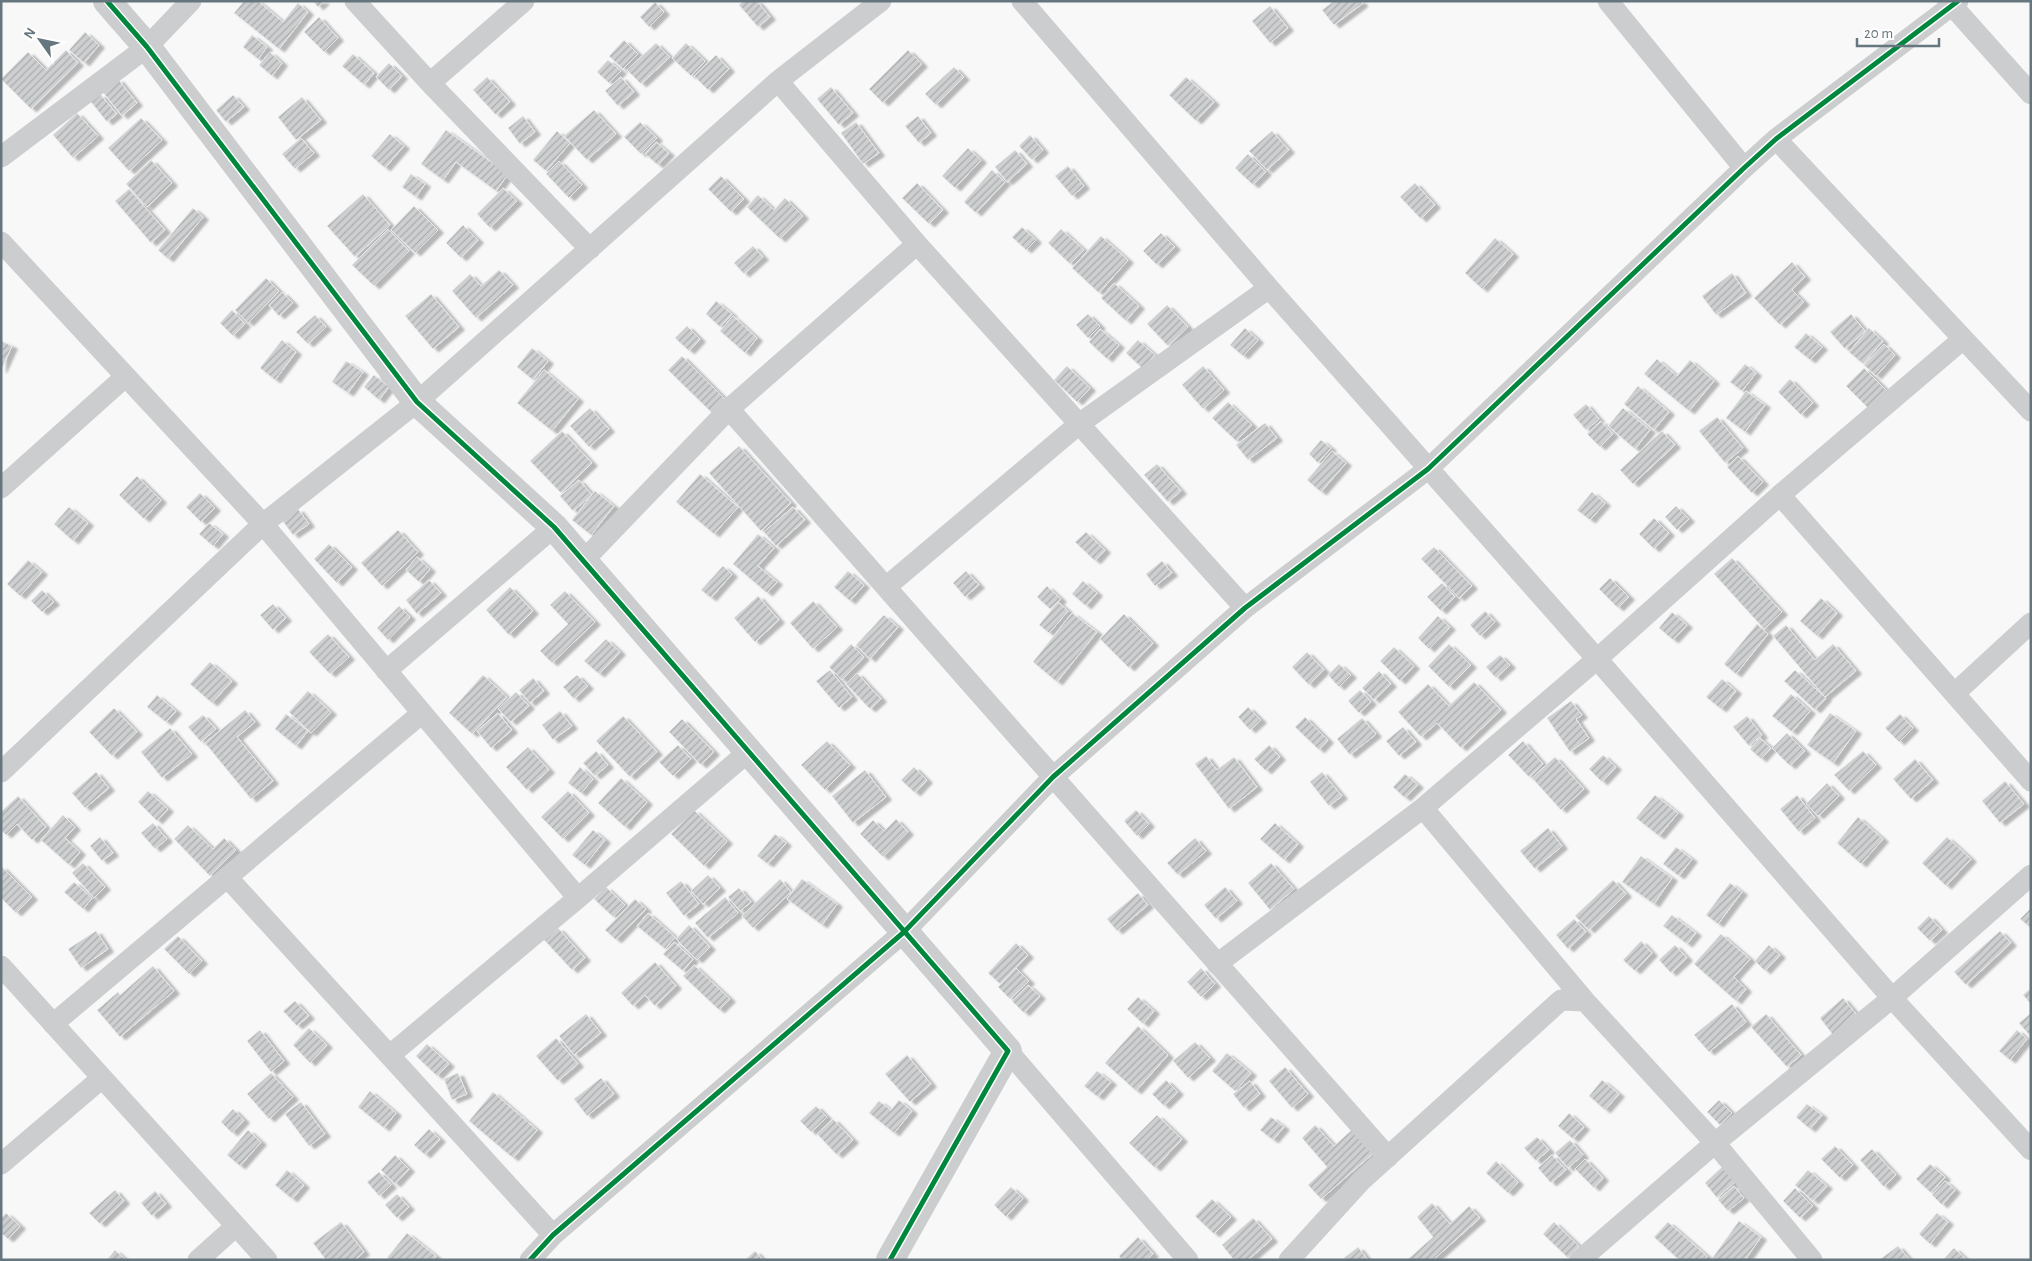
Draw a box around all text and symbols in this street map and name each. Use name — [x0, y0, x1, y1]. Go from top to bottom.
north arrow — [15, 15, 65, 65]
scale bar — [1857, 15, 1940, 47]
text: N — [21, 26, 38, 41]
text: 20 m — [1864, 26, 1893, 41]

